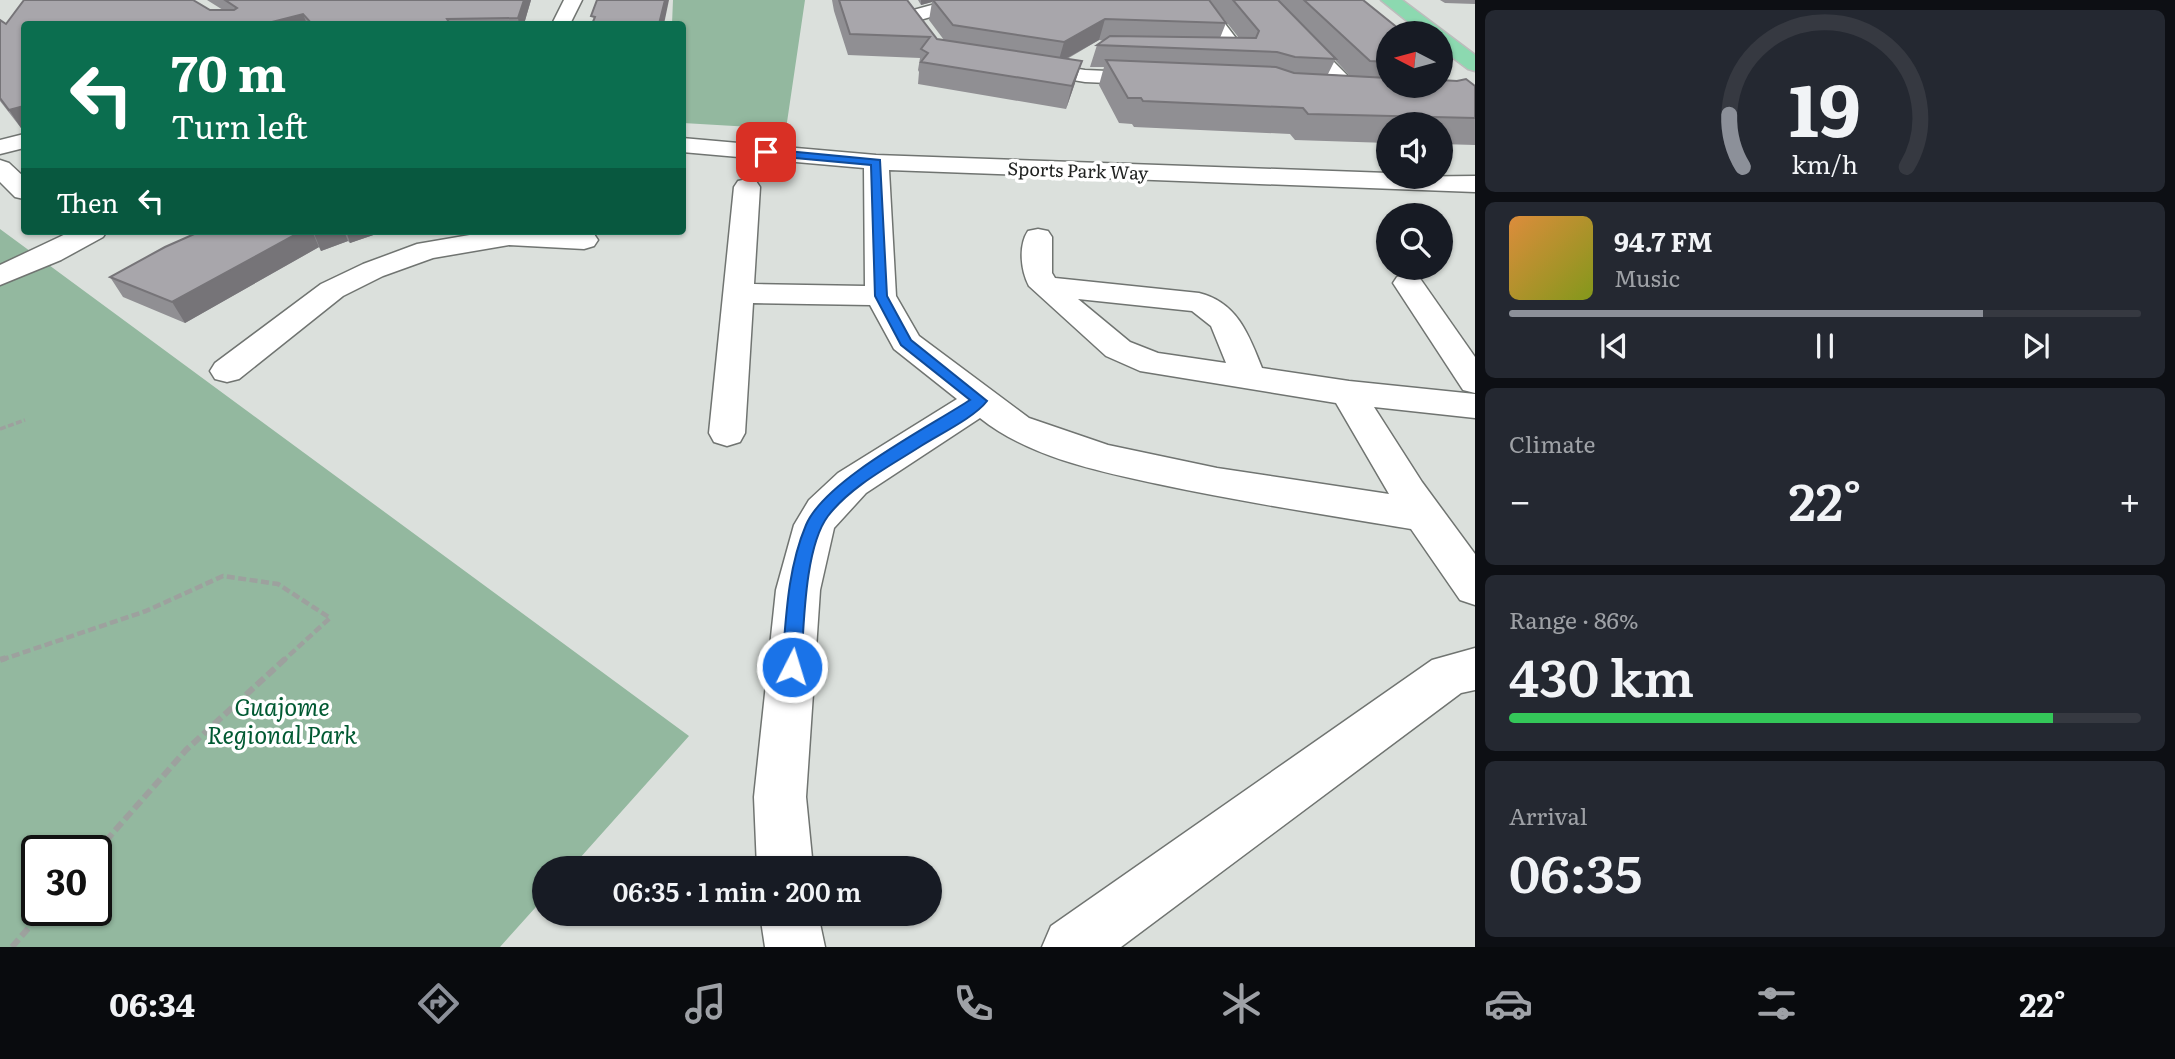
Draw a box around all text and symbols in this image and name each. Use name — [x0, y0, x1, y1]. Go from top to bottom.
north arrow — [1376, 21, 1452, 98]
map controls — [1376, 21, 1453, 280]
text: 70 m — [171, 34, 286, 107]
icon: left — [56, 49, 147, 140]
text: 19 — [1789, 51, 1861, 159]
text: Turn left — [171, 101, 308, 149]
button: sound — [1376, 112, 1453, 189]
pin — [736, 122, 796, 182]
icon: arrive — [747, 133, 785, 171]
text: km/h — [1792, 145, 1858, 182]
street label: Sports Park Way — [1007, 154, 1150, 186]
text: Then — [56, 182, 118, 221]
icon: left — [132, 182, 170, 220]
button: search — [1376, 203, 1453, 280]
text: 94.7 FM — [1614, 221, 1713, 260]
text: Music — [1614, 260, 1680, 294]
icon: previous — [1595, 327, 1633, 365]
icon: pause — [1806, 327, 1844, 365]
icon: next — [2017, 327, 2055, 365]
text: Climate — [1509, 426, 1595, 460]
text: 22° — [1788, 460, 1862, 537]
text: − — [1509, 470, 1531, 527]
text: + — [2119, 470, 2141, 527]
text: Range · 86% — [1509, 602, 1639, 636]
position arrow — [755, 630, 829, 704]
text: 430 km — [1509, 636, 1694, 713]
park label: Guajome Regional Park — [207, 688, 358, 751]
text: Arrival — [1509, 798, 1588, 832]
text: 06:35 — [1509, 832, 1642, 909]
speed limit sign: 30 — [21, 835, 112, 926]
text: 06:35 · 1 min · 200 m — [613, 871, 861, 910]
text: 06:34 — [109, 979, 195, 1027]
icon: directions — [414, 979, 463, 1028]
icon: music — [681, 979, 730, 1028]
icon: phone — [949, 979, 998, 1028]
icon: climate — [1217, 979, 1266, 1028]
icon: car — [1484, 979, 1533, 1028]
icon: filters — [1752, 979, 1801, 1028]
text: 22° — [2019, 979, 2066, 1027]

